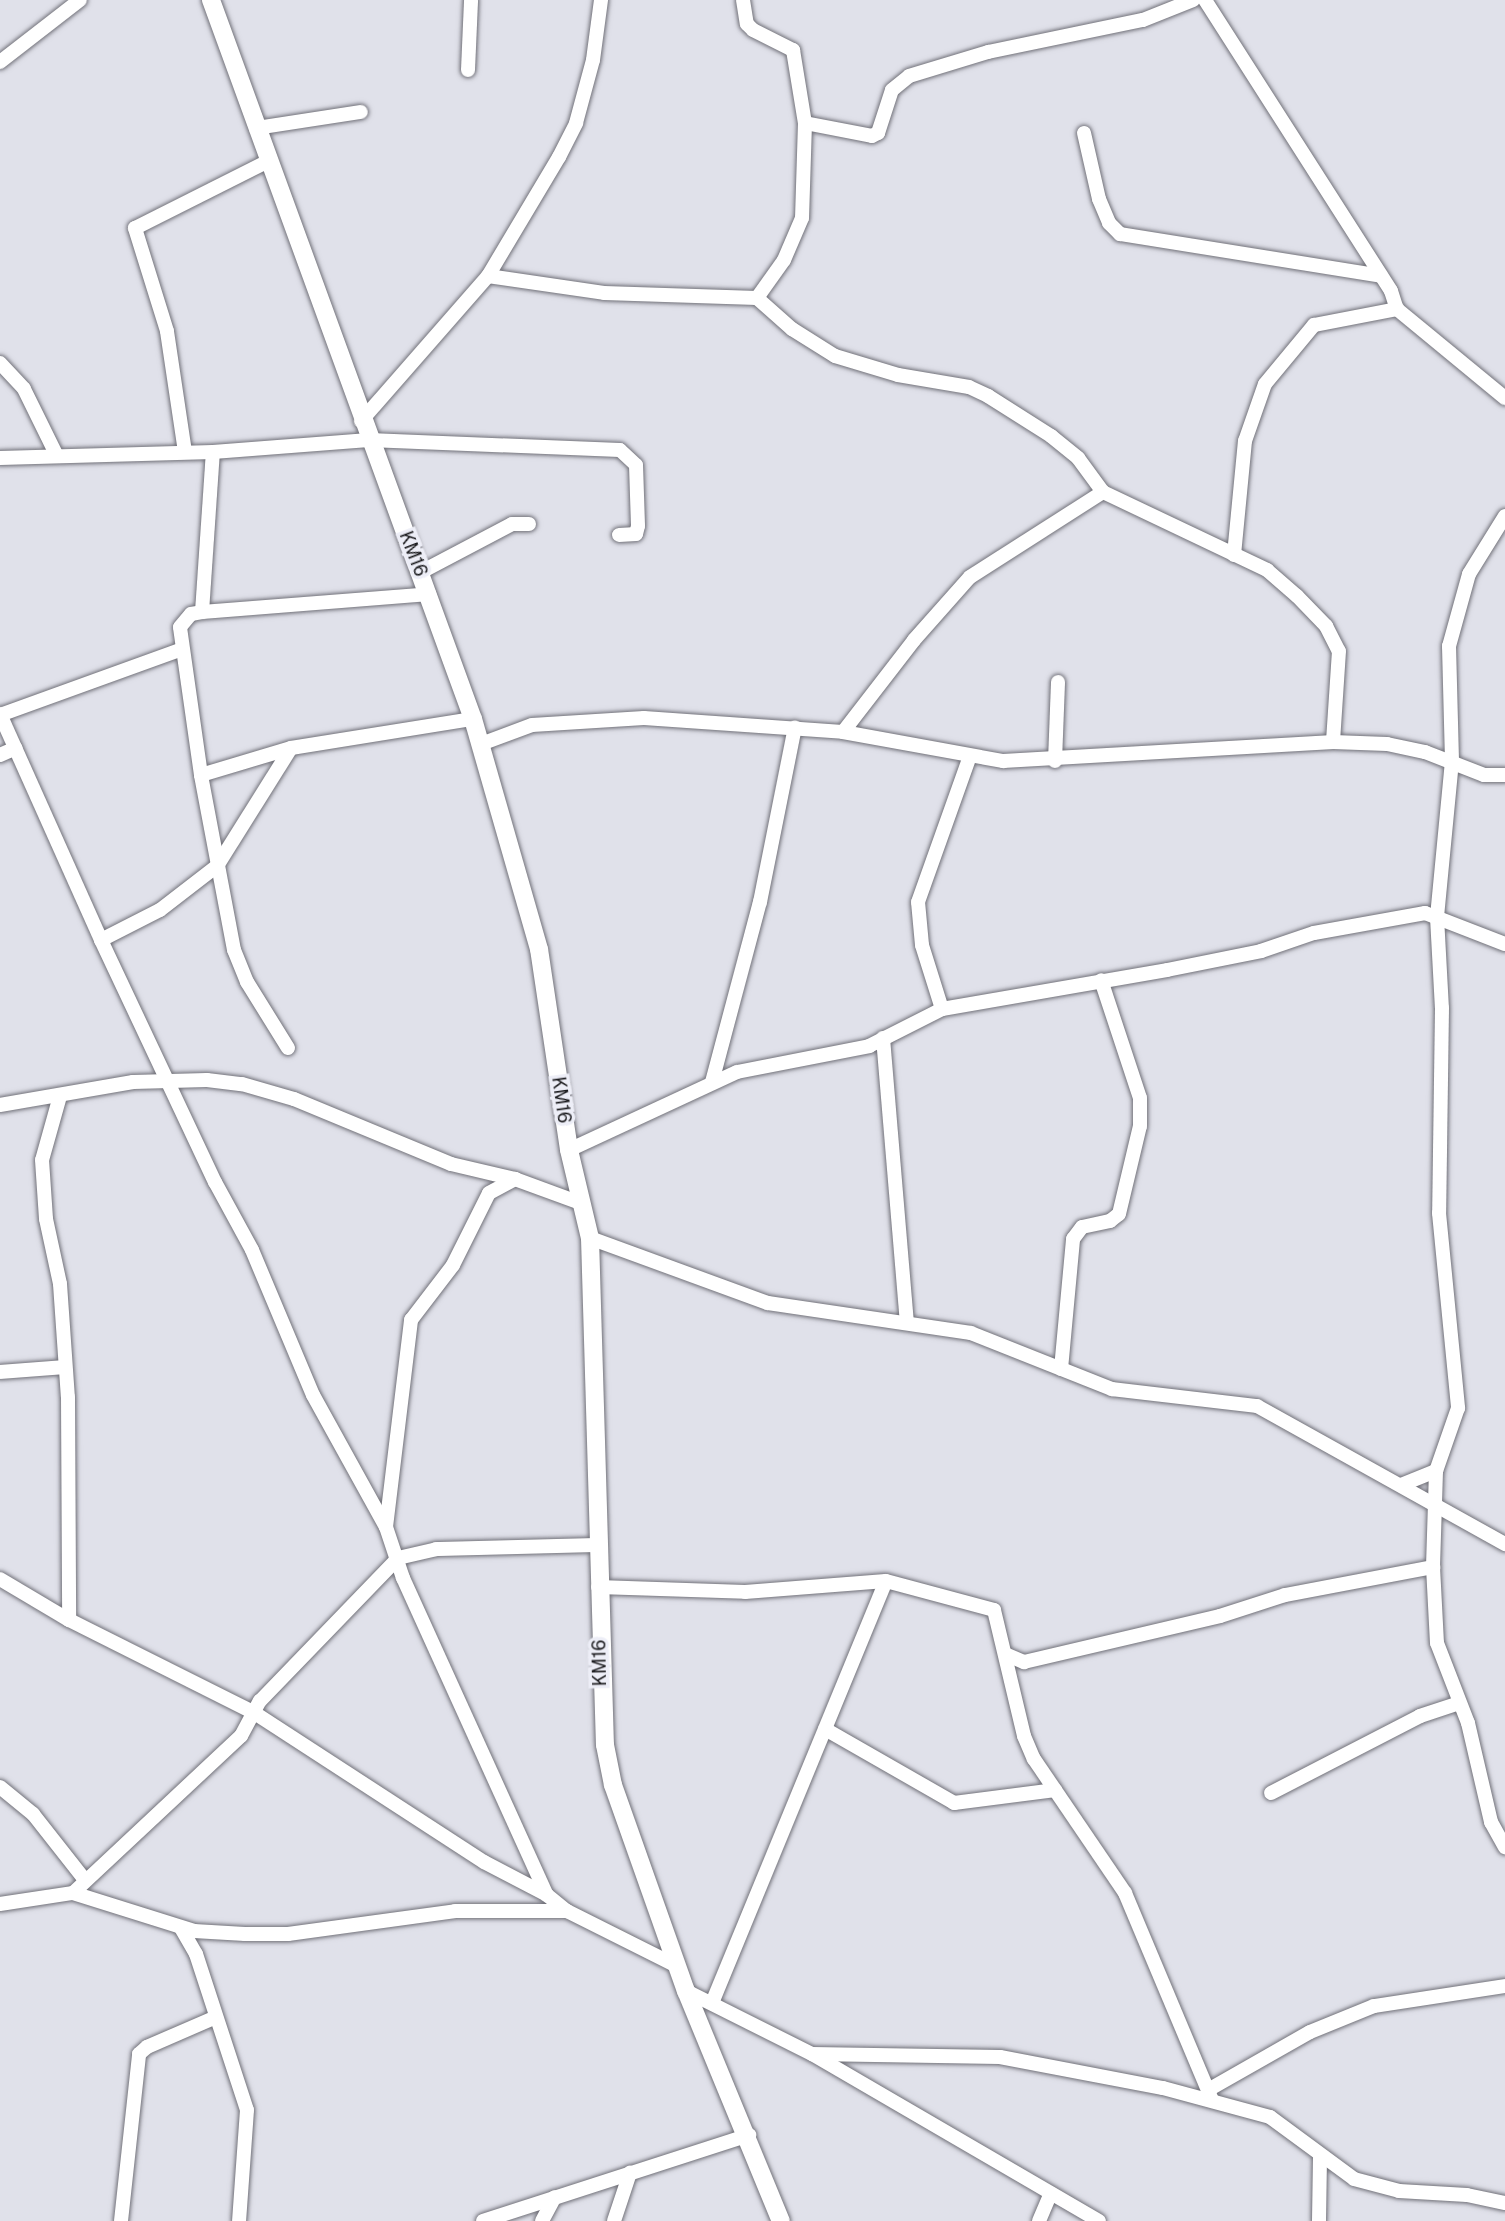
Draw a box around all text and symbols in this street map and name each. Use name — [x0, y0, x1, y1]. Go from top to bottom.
street label: KM16 — [395, 528, 431, 580]
street label: KM16 — [547, 1075, 575, 1125]
street label: KM16 — [589, 1639, 611, 1687]

